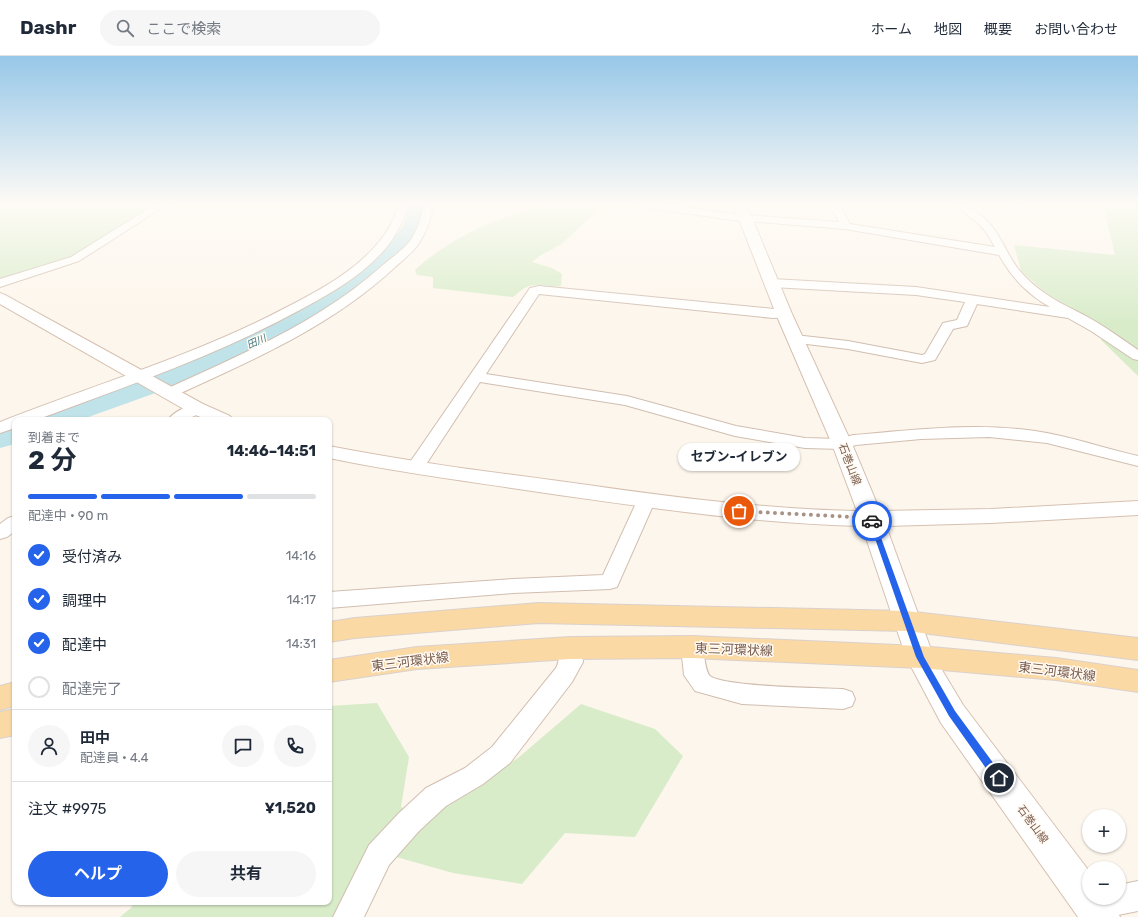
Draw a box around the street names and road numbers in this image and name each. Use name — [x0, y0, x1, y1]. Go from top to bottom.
street label: 石巻山線 — [836, 441, 863, 487]
street label: 東三河環状線 — [695, 641, 773, 658]
street label: 東三河環状線 — [370, 649, 450, 674]
street label: 東三河環状線 — [1017, 659, 1097, 684]
street label: 石巻山線 — [1014, 803, 1051, 846]

